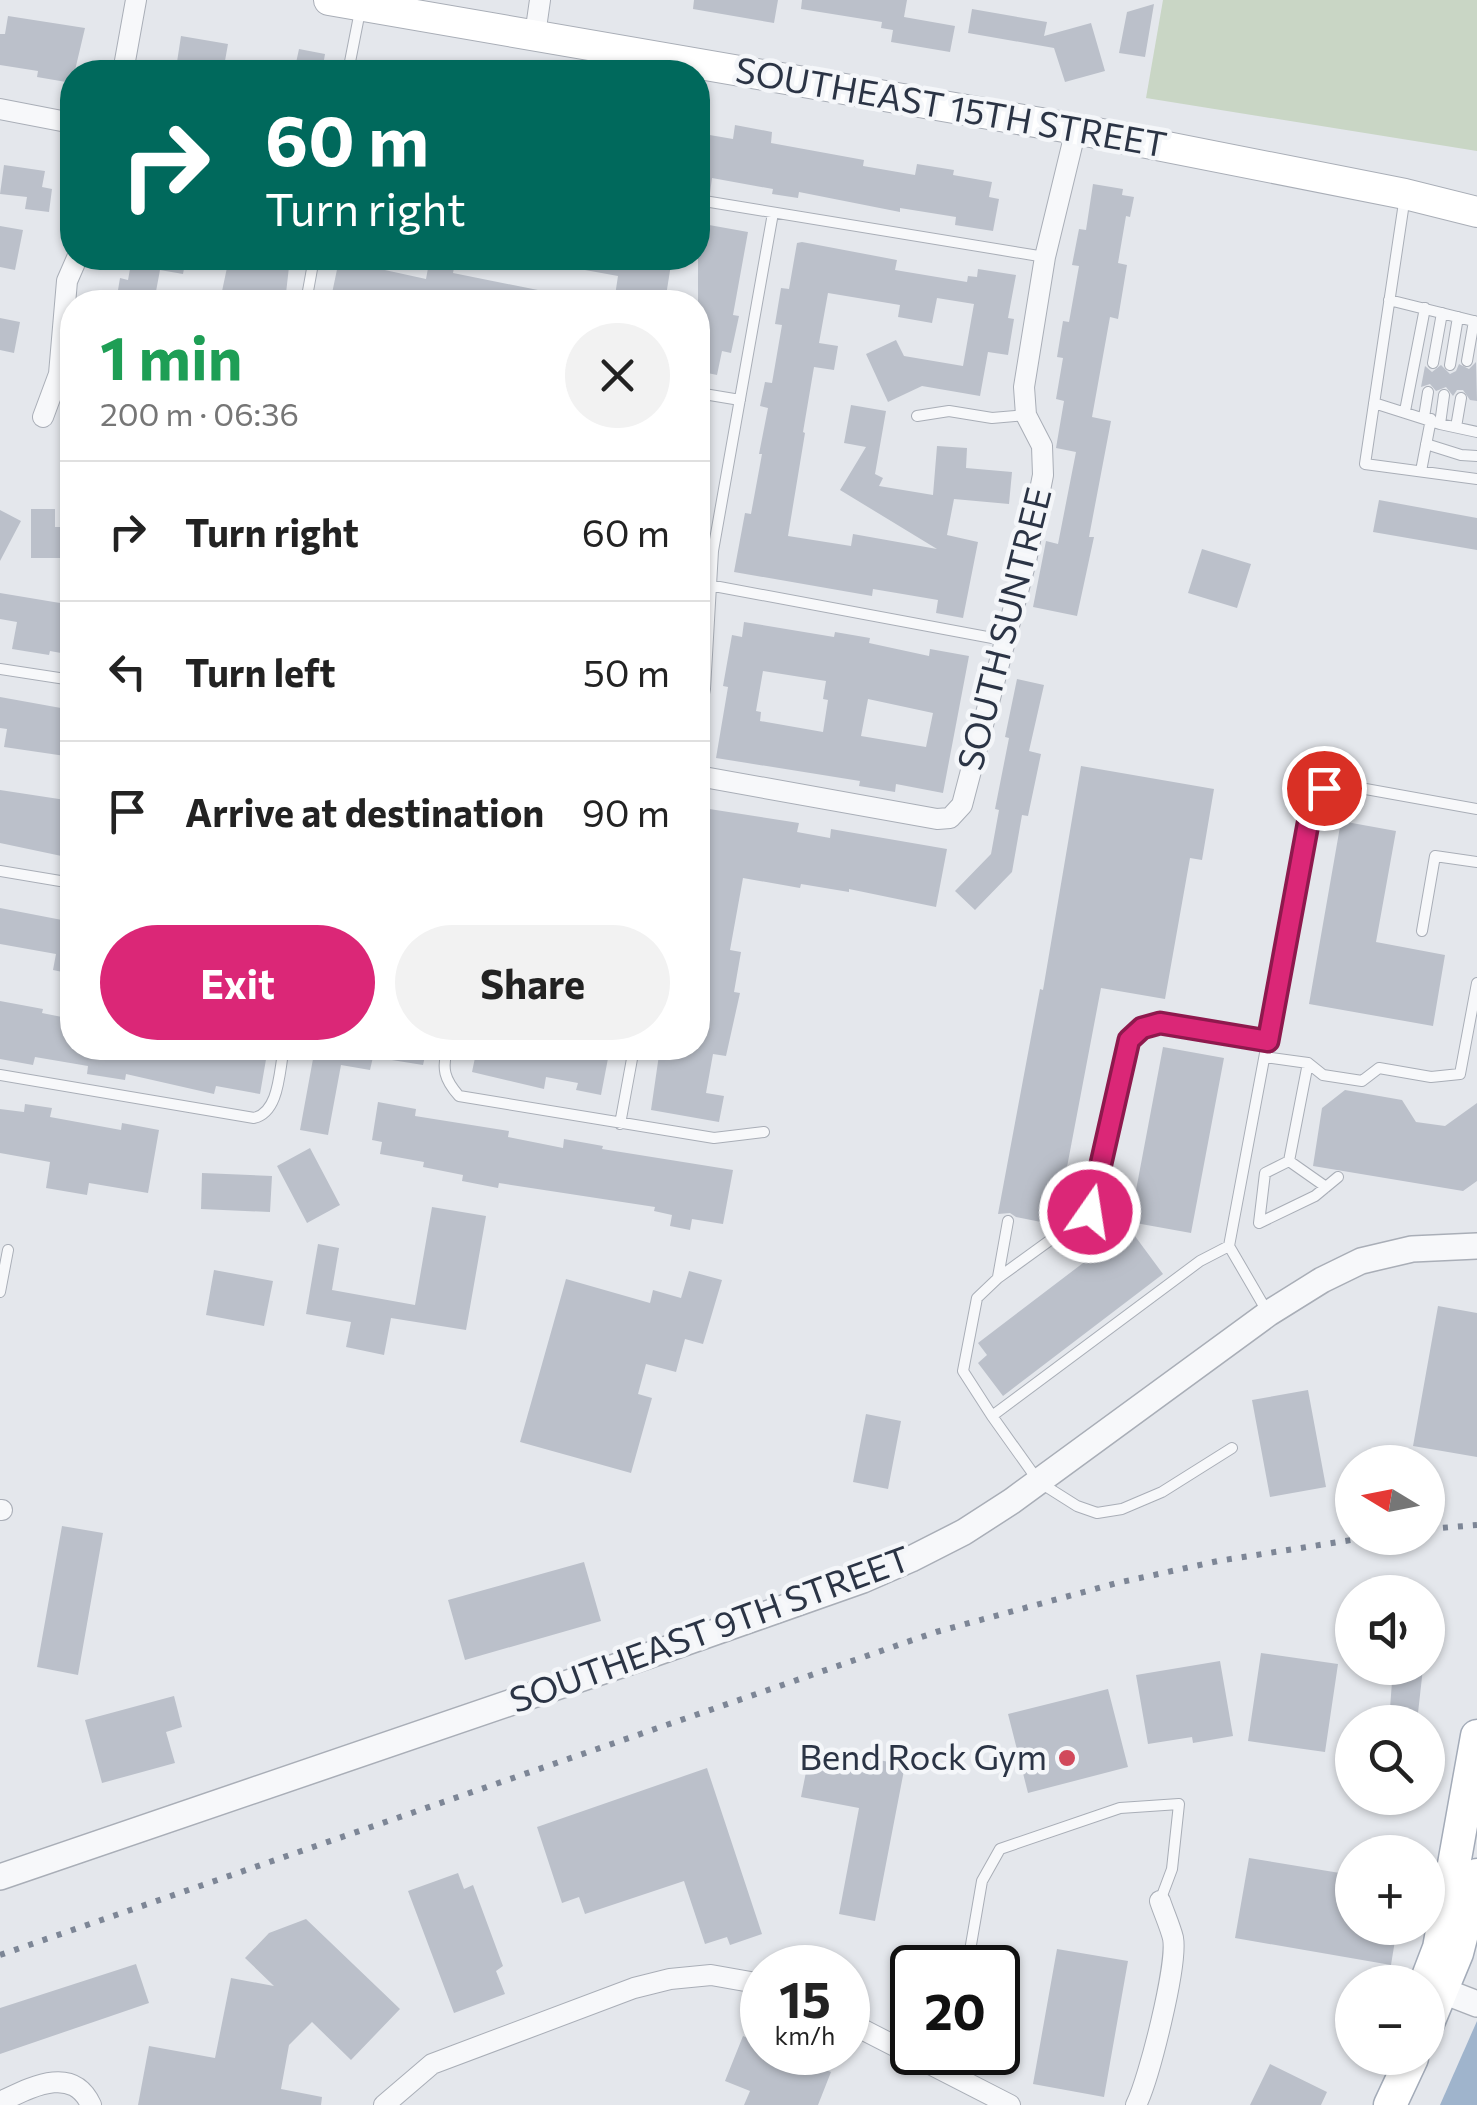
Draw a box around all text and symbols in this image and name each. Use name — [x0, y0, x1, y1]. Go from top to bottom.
street label: SOUTHEAST 15TH STREET — [733, 46, 1170, 165]
text: 60 m — [265, 95, 429, 180]
icon: right — [100, 100, 230, 230]
text: Turn right — [265, 180, 466, 235]
text: 1 min — [100, 319, 242, 392]
button: close — [565, 323, 670, 428]
text: 200 m · 06:36 — [100, 393, 299, 433]
street label: SOUTH SUNTREE — [947, 483, 1059, 774]
icon: right — [100, 504, 155, 559]
text: Turn right — [185, 508, 359, 555]
text: 60 m — [582, 508, 670, 555]
icon: left — [100, 644, 155, 699]
text: Turn left — [185, 648, 336, 695]
text: 50 m — [583, 648, 670, 695]
pin — [1282, 746, 1367, 831]
icon: arrive — [1297, 761, 1352, 816]
icon: arrive — [100, 784, 155, 839]
text: Arrive at destination — [185, 788, 544, 835]
text: 90 m — [582, 788, 670, 835]
button: Exit — [100, 925, 375, 1040]
button: Share — [395, 925, 670, 1040]
position arrow — [1038, 1160, 1142, 1264]
north arrow — [1335, 1445, 1445, 1555]
map controls — [1335, 1445, 1445, 2075]
street label: SOUTHEAST 9TH STREET — [503, 1535, 915, 1720]
button: sound — [1335, 1575, 1445, 1685]
button: search — [1335, 1705, 1445, 1815]
place label: Bend Rock Gym — [799, 1734, 1047, 1777]
marker: Bend Rock Gym — [1056, 1747, 1078, 1769]
button: + — [1335, 1835, 1445, 1945]
speed limit sign: 20 — [890, 1945, 1020, 2075]
button: − — [1335, 1965, 1445, 2075]
text: 15 — [779, 1967, 831, 2028]
text: km/h — [775, 2020, 835, 2050]

